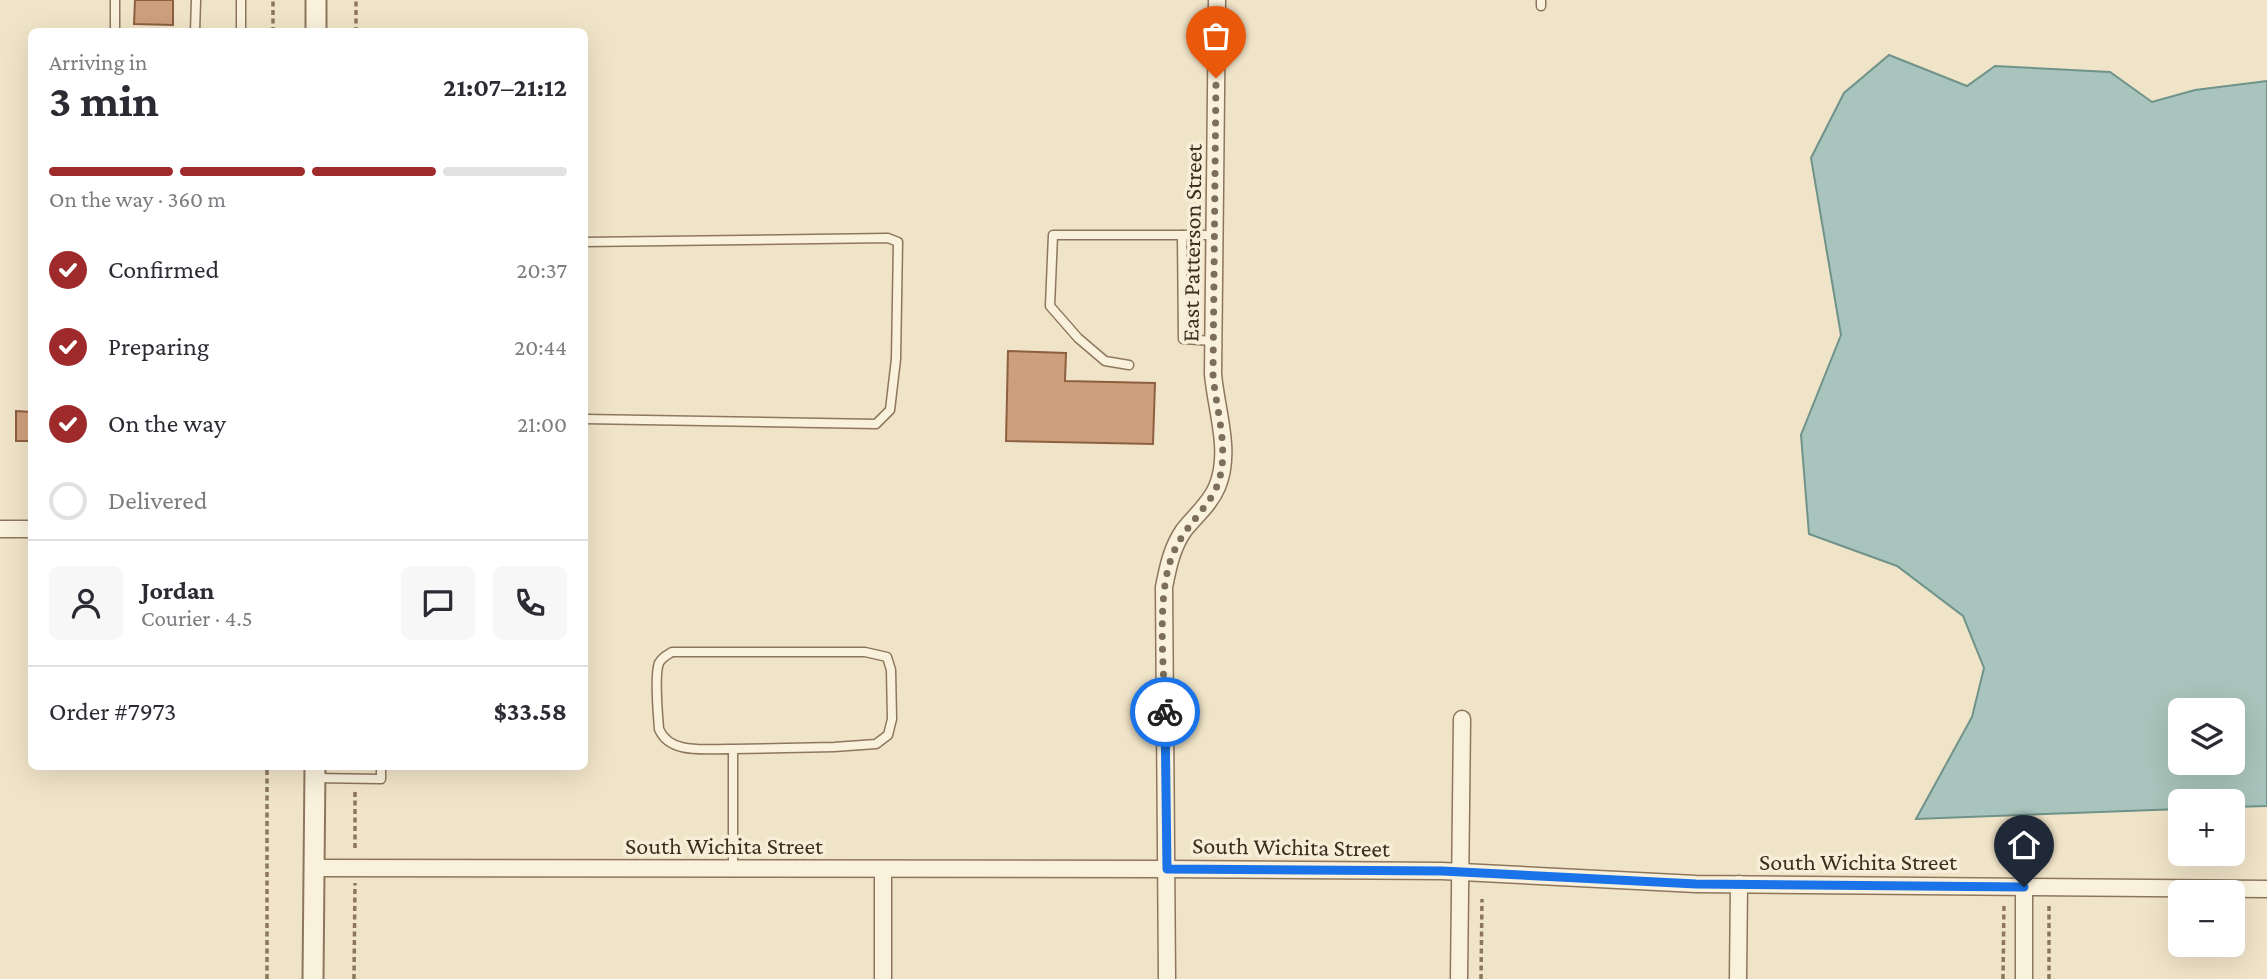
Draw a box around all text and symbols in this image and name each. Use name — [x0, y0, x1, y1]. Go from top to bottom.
pin — [1186, 6, 1246, 78]
icon: bag — [1197, 17, 1235, 55]
text: Arriving in — [49, 49, 147, 75]
text: 21:07–21:12 — [443, 73, 567, 102]
text: 3 min — [49, 75, 159, 126]
street label: East Patterson Street — [1176, 143, 1207, 342]
text: On the way · 360 m — [49, 186, 226, 212]
icon: check — [49, 251, 87, 289]
text: Confirmed — [108, 255, 219, 284]
text: 20:37 — [516, 257, 567, 283]
icon: check — [49, 328, 87, 366]
text: Preparing — [108, 332, 209, 361]
text: 20:44 — [514, 334, 567, 360]
icon: check — [49, 405, 87, 443]
text: On the way — [108, 409, 226, 438]
text: 21:00 — [517, 411, 567, 437]
text: Delivered — [108, 486, 207, 515]
button: person — [49, 566, 123, 640]
button: chat — [401, 566, 475, 640]
button: phone — [493, 566, 567, 640]
text: Jordan — [141, 576, 215, 605]
text: Courier · 4.5 — [141, 605, 253, 631]
courier — [1130, 677, 1200, 747]
icon: bike — [1146, 693, 1184, 731]
text: Order #7973 — [49, 697, 176, 726]
text: $33.58 — [494, 697, 567, 726]
map controls — [2168, 698, 2245, 957]
button: layers — [2168, 698, 2245, 775]
button: + — [2168, 789, 2245, 866]
pin — [1994, 815, 2054, 887]
icon: home — [2005, 826, 2043, 864]
street label: South Wichita Street — [1192, 831, 1391, 862]
street label: South Wichita Street — [625, 832, 824, 859]
street label: South Wichita Street — [1759, 848, 1958, 875]
button: − — [2168, 880, 2245, 957]

